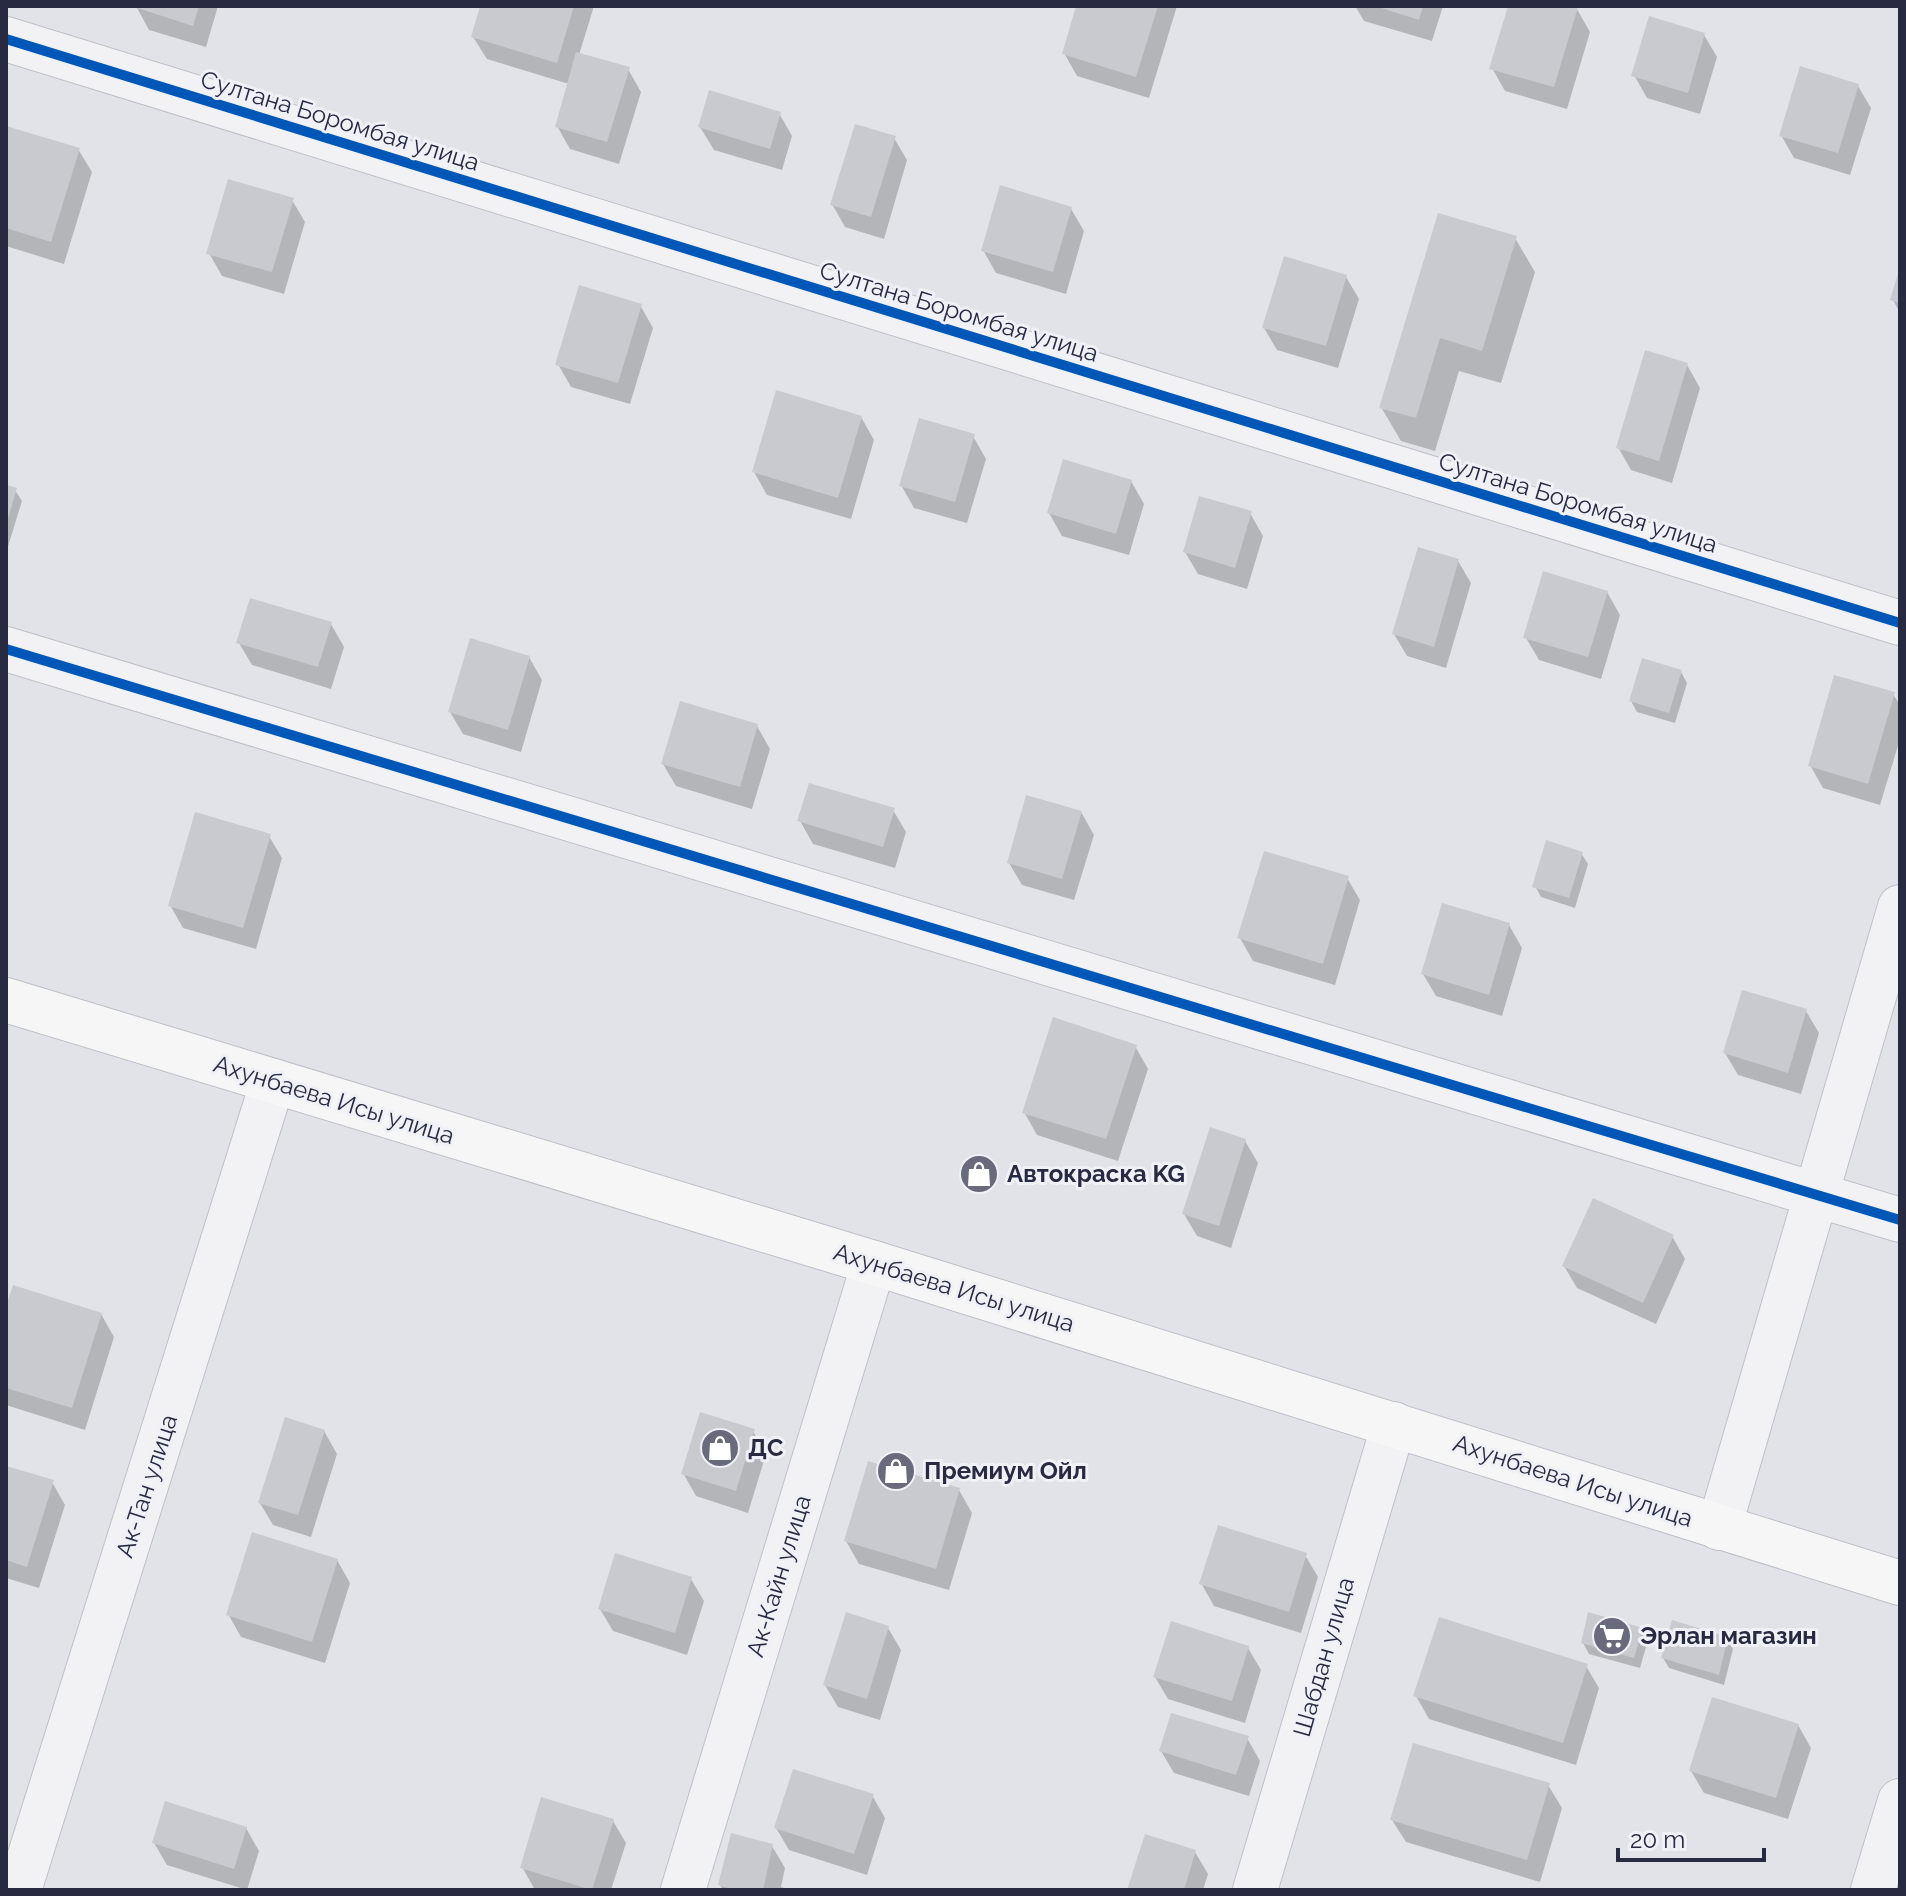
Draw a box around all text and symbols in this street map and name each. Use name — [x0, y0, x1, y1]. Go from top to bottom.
street label: Султана Боромбая улица — [197, 64, 483, 177]
street label: Султана Боромбая улица — [816, 255, 1102, 368]
street label: Султана Боромбая улица — [1435, 446, 1721, 559]
street label: Ахунбаева Исы улица — [210, 1049, 458, 1150]
shop icon: Автокраска KG — [958, 1153, 1000, 1195]
place label: Автокраска KG — [1007, 1159, 1185, 1188]
street label: Ахунбаева Исы улица — [830, 1237, 1078, 1338]
street label: Ак-Тан улица — [110, 1411, 183, 1561]
shop icon: ДС — [699, 1427, 741, 1469]
street label: Ахунбаева Исы улица — [1450, 1428, 1697, 1533]
place label: ДС — [748, 1433, 784, 1462]
shop icon: Премиум Ойл — [875, 1450, 917, 1492]
place label: Премиум Ойл — [924, 1456, 1087, 1485]
street label: Ак-Кайн улица — [740, 1491, 817, 1660]
street label: Шабдан улица — [1287, 1574, 1360, 1740]
supermarket icon: Эрлан магазин — [1591, 1615, 1633, 1657]
place label: Эрлан магазин — [1640, 1621, 1817, 1650]
scale bar — [1618, 1812, 1764, 1862]
text: 20 m — [1630, 1825, 1685, 1854]

